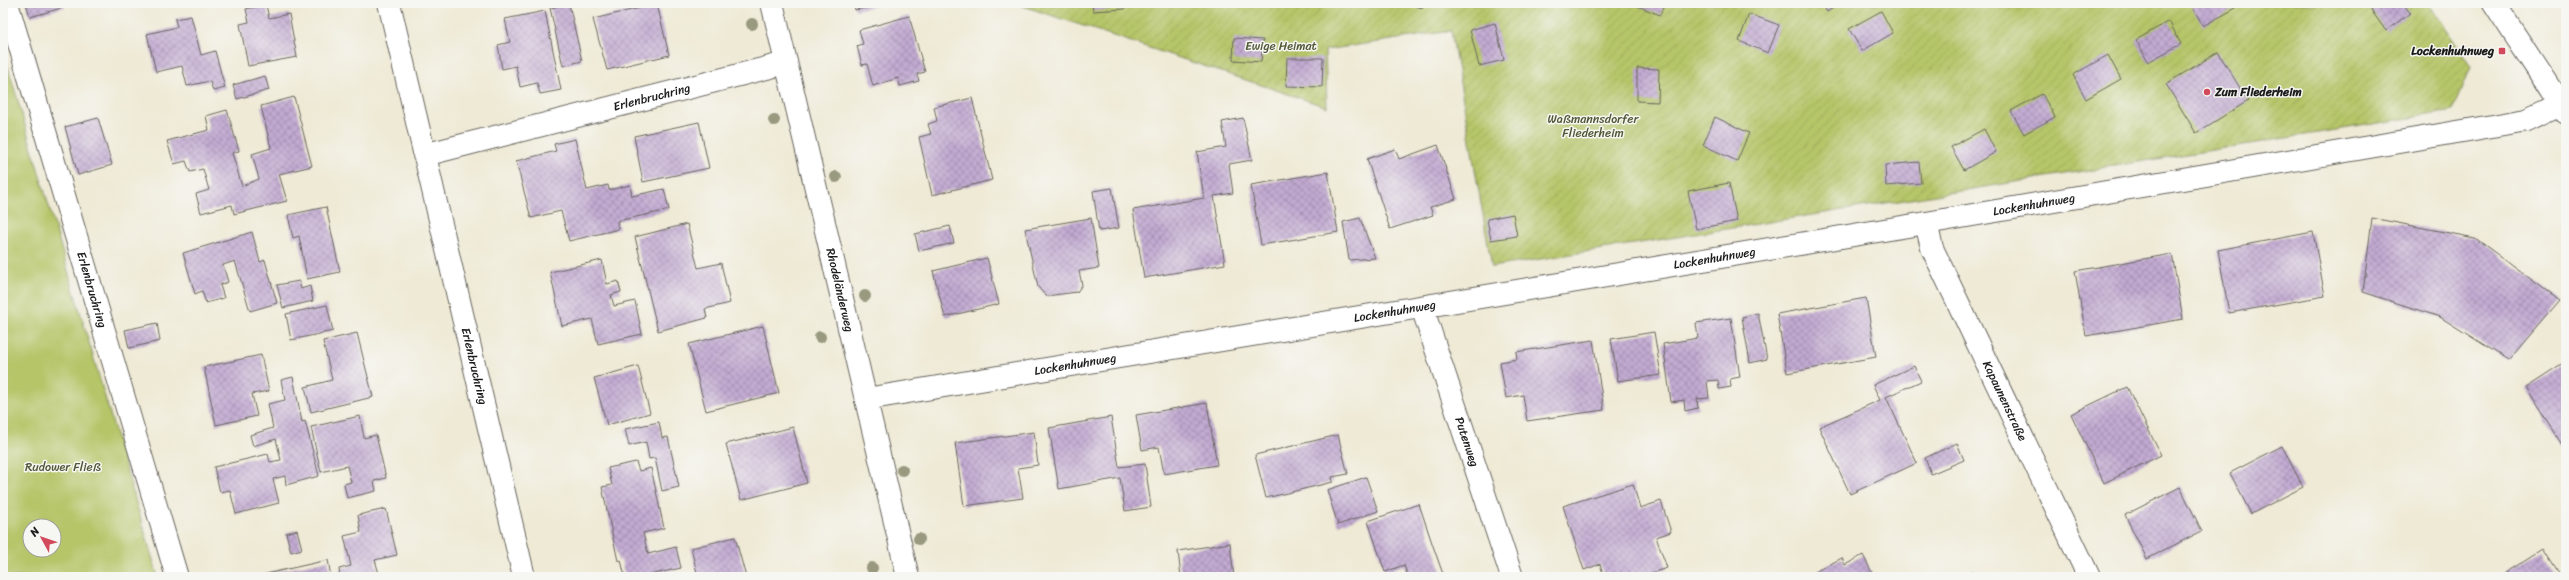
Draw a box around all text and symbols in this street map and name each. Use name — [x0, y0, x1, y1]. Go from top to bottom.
park label: Ewige Heimat — [1245, 35, 1317, 57]
place label: Lockenhuhnweg — [2411, 40, 2495, 62]
marker: Lockenhuhnweg — [2497, 46, 2507, 56]
street label: Erlenbruchring — [611, 77, 693, 117]
place label: Zum Fliederheim — [2214, 81, 2302, 103]
marker: Zum Fliederheim — [2202, 87, 2212, 97]
park label: Waßmannsdorfer Fliederheim — [1548, 108, 1640, 144]
street label: Lockenhuhnweg — [1991, 187, 2077, 222]
street label: Lockenhuhnweg — [1672, 241, 1757, 276]
street label: Rhodeländerweg — [819, 246, 861, 334]
street label: Erlenbruchring — [70, 249, 114, 331]
street label: Lockenhuhnweg — [1352, 294, 1437, 329]
street label: Erlenbruchring — [455, 325, 494, 407]
street label: Lockenhuhnweg — [1032, 347, 1118, 382]
street label: Kapaunenstraße — [1976, 357, 2034, 445]
street label: Putenweg — [1448, 414, 1486, 470]
park label: Rudower Fließ — [25, 456, 101, 478]
north arrow — [22, 518, 62, 558]
text: N — [24, 523, 45, 542]

